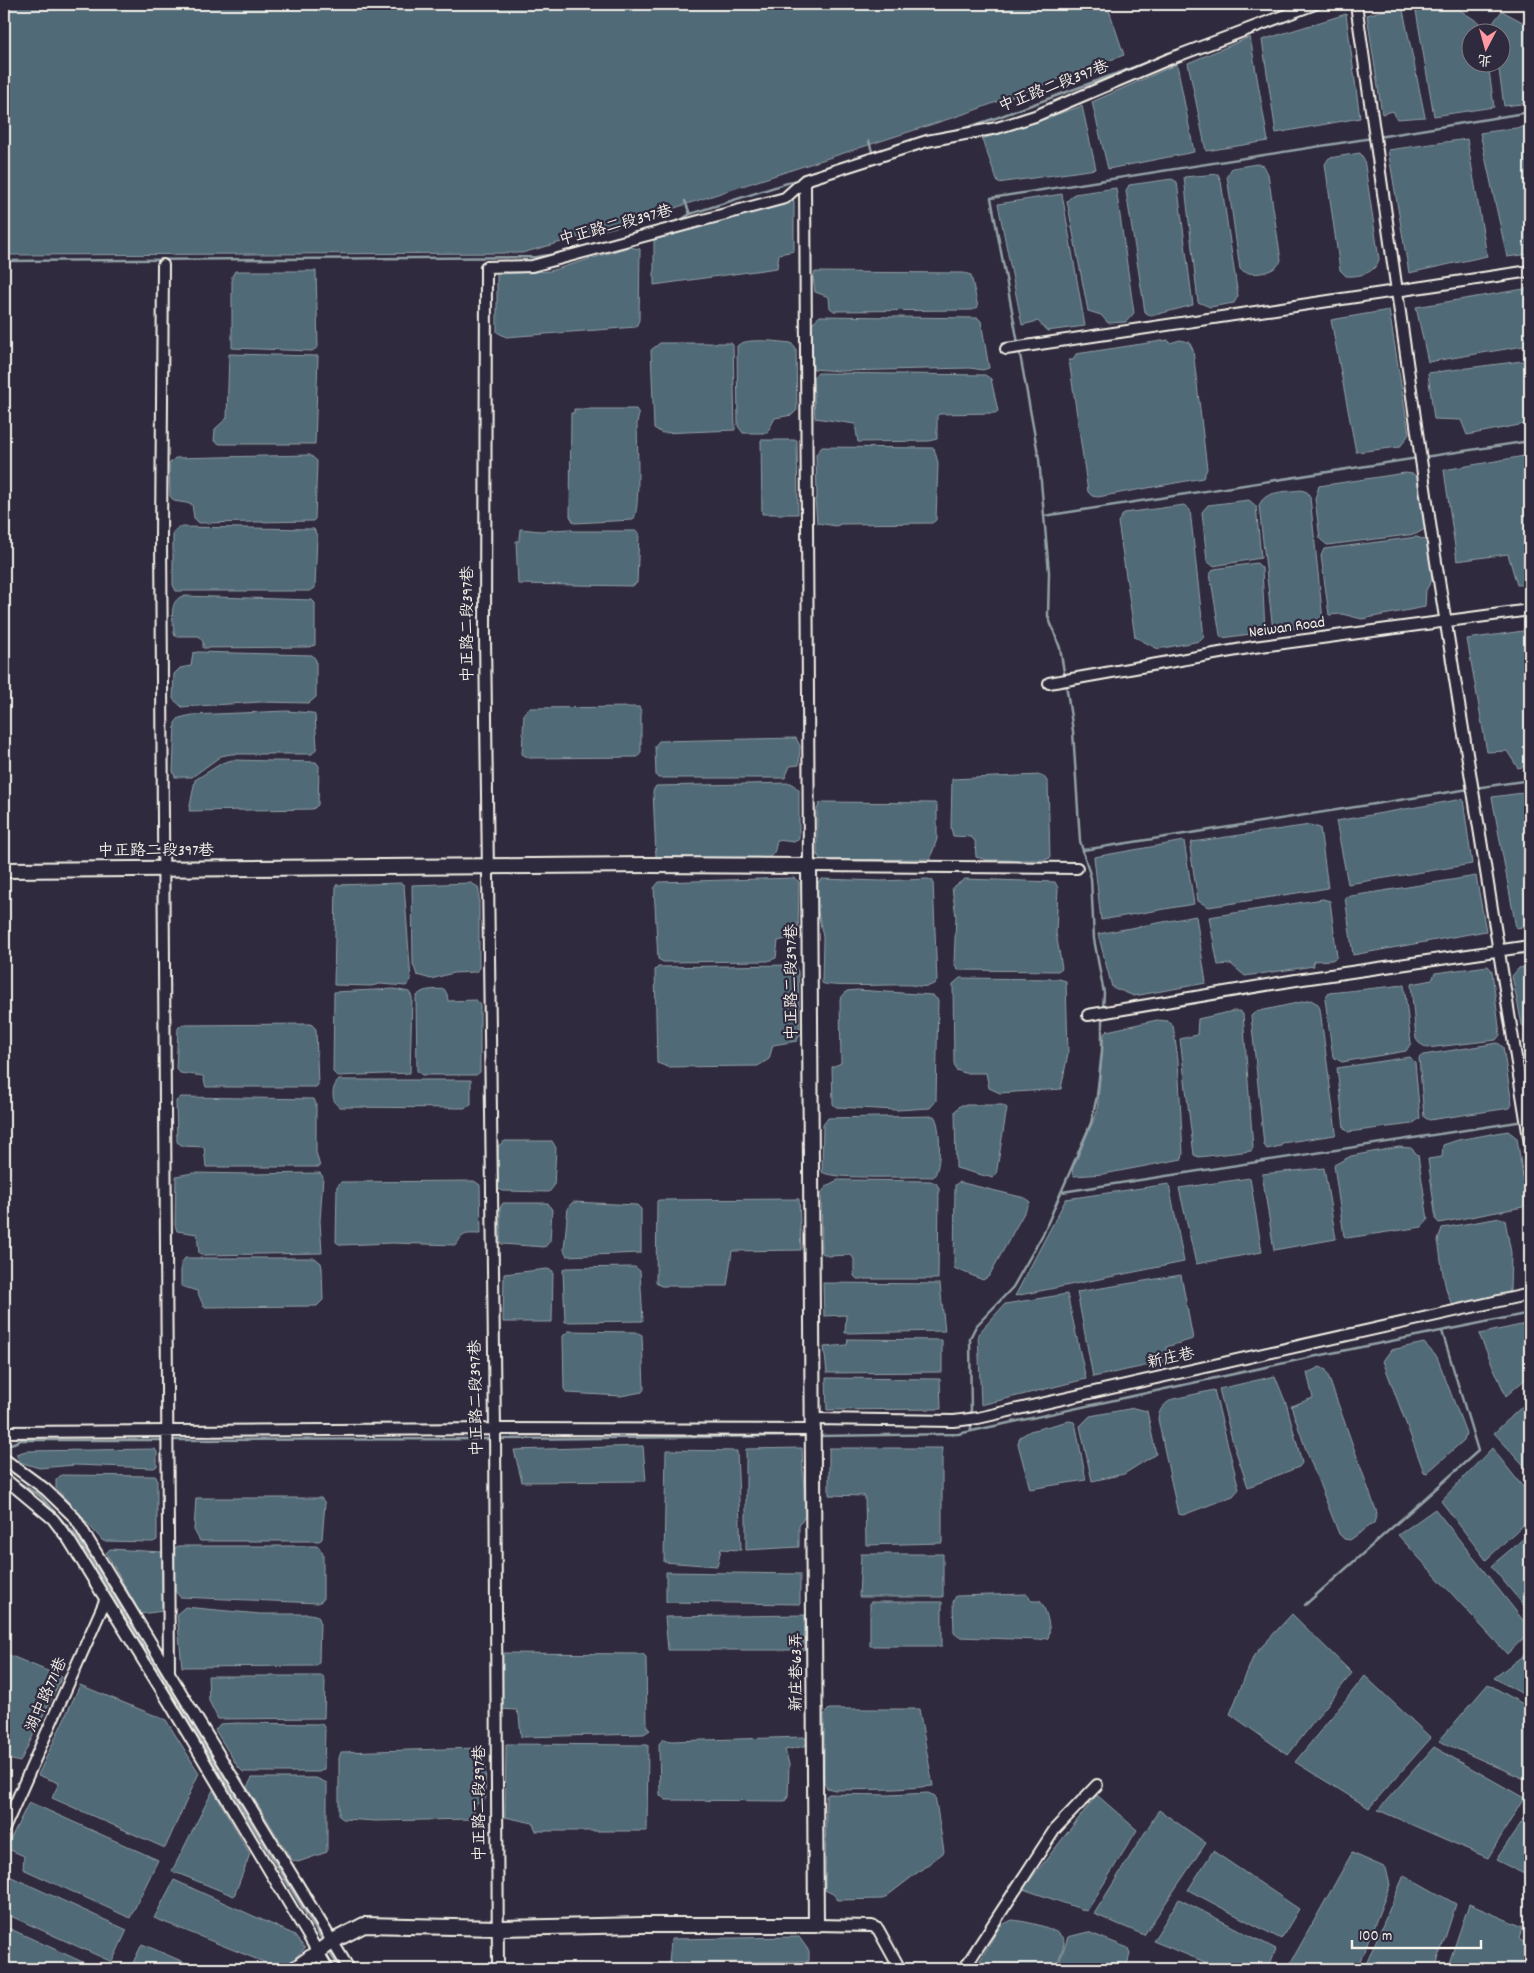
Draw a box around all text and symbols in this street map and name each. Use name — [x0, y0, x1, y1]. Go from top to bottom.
north arrow — [1462, 22, 1512, 72]
text: 北 — [1477, 48, 1493, 70]
street label: 中正路二段397巷 — [995, 55, 1113, 119]
street label: 中正路二段397巷 — [557, 200, 675, 252]
street label: 中正路二段397巷 — [457, 566, 480, 682]
street label: Neiwan Road — [1247, 611, 1327, 645]
street label: 中正路二段397巷 — [98, 840, 214, 863]
street label: 中正路二段397巷 — [781, 924, 804, 1040]
street label: 中正路二段397巷 — [464, 1340, 490, 1456]
street label: 新庄巷 — [1145, 1343, 1197, 1375]
street label: 新庄巷63弄 — [786, 1633, 809, 1711]
street label: 湖中路771巷 — [20, 1654, 74, 1736]
street label: 中正路二段397巷 — [469, 1745, 492, 1861]
scale bar — [1352, 1918, 1480, 1950]
text: 100 m — [1359, 1926, 1392, 1948]

